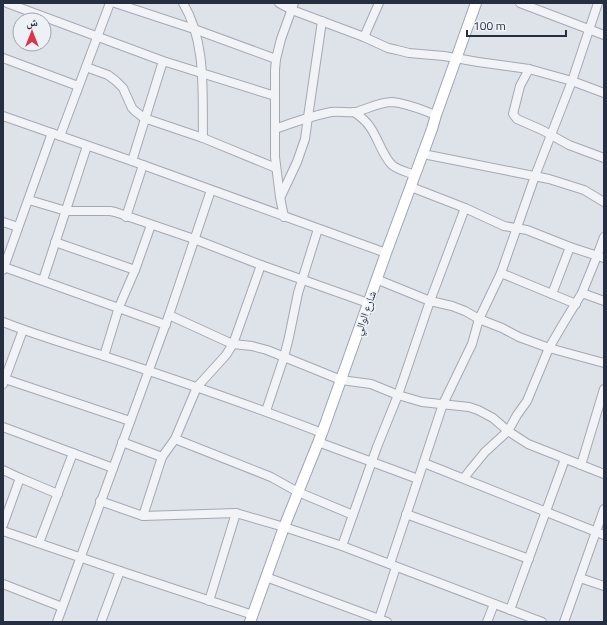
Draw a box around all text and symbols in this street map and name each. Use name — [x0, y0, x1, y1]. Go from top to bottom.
north arrow — [12, 12, 52, 52]
scale bar — [467, 12, 566, 38]
text: ش — [26, 14, 38, 30]
text: 100 m — [473, 16, 506, 35]
street label: شارع الوالي — [350, 289, 381, 338]

